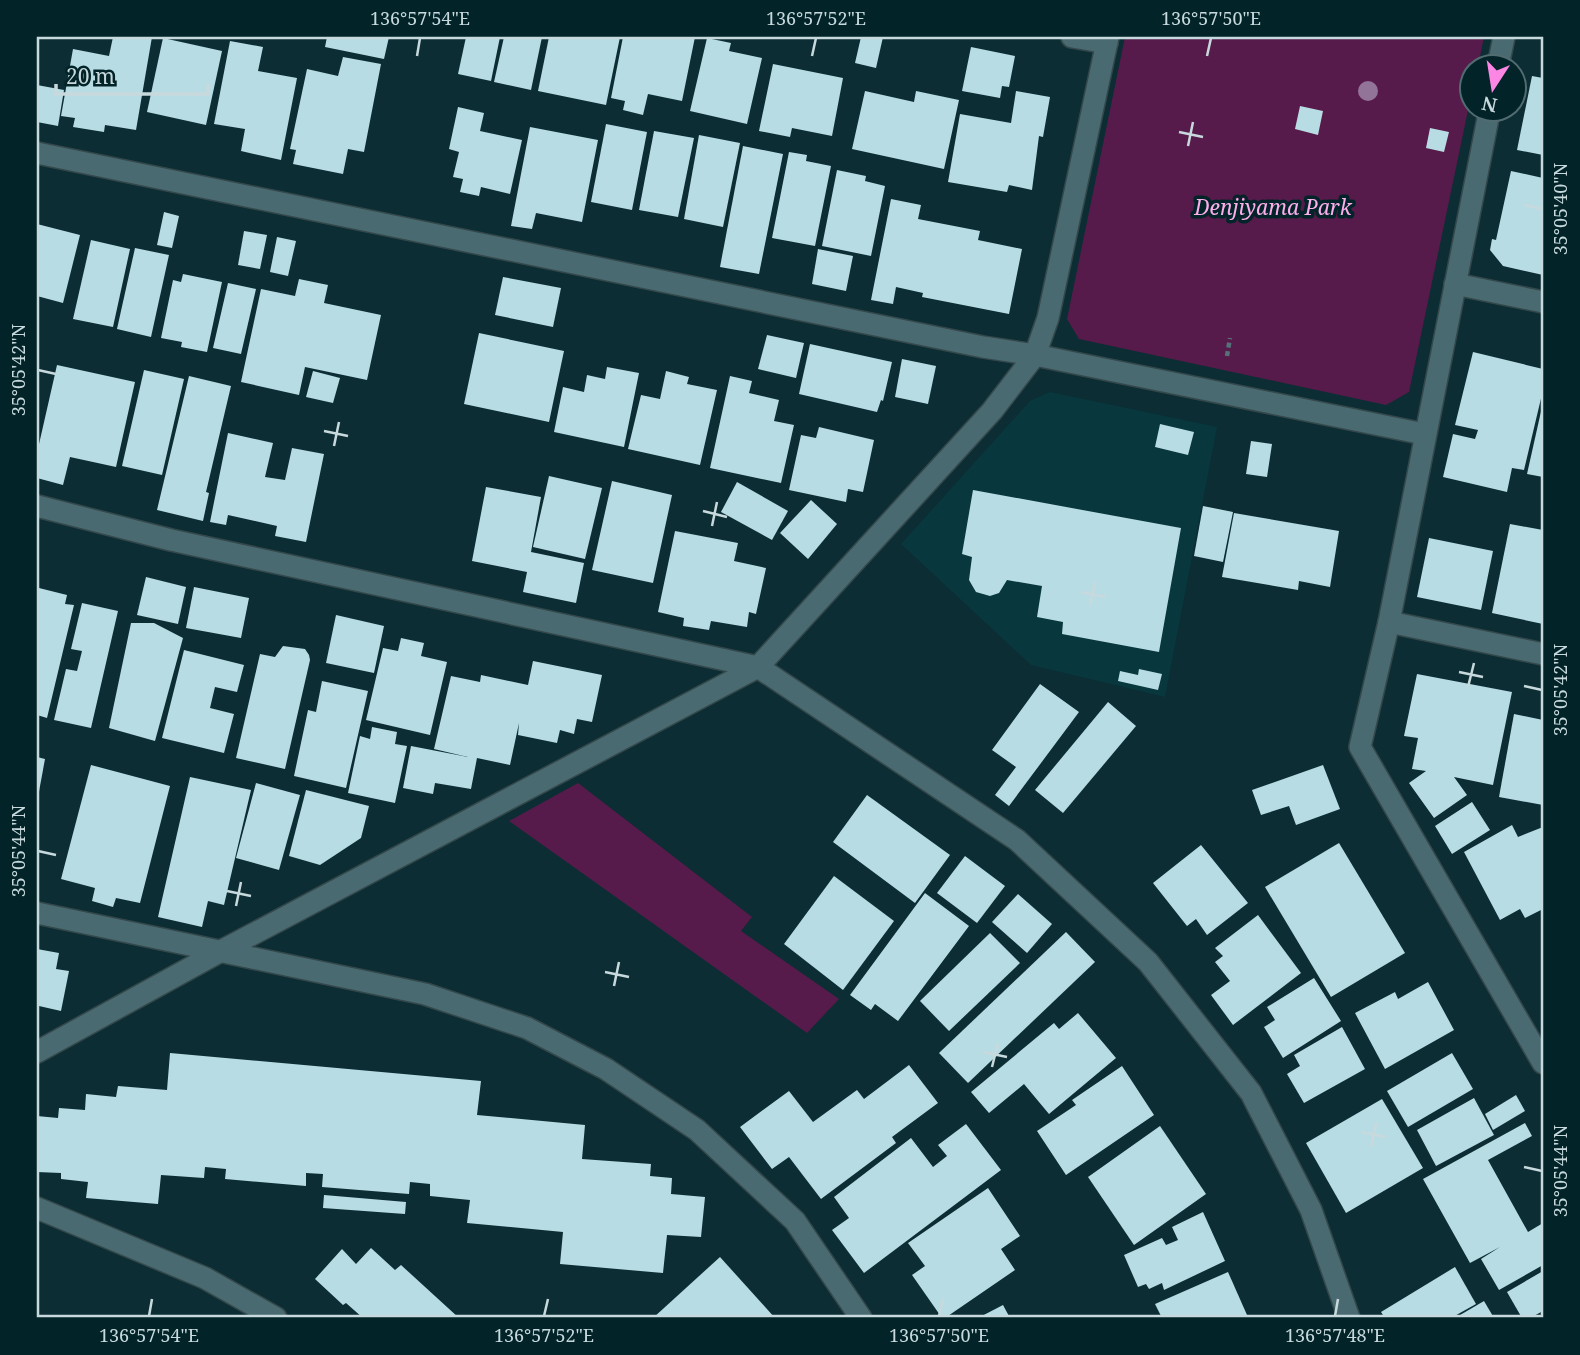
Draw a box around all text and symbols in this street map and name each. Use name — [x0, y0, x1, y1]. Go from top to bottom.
text: 136°57'54"E — [370, 6, 470, 30]
text: 136°57'52"E — [766, 6, 866, 30]
text: 136°57'50"E — [1161, 6, 1261, 30]
scale bar — [56, 52, 208, 96]
north arrow — [1458, 52, 1528, 122]
text: 20 m — [66, 62, 115, 90]
text: N — [1479, 90, 1499, 119]
text: 35°05'40"N — [1548, 162, 1572, 255]
park label: Denjiyama Park — [1193, 193, 1353, 221]
text: 35°05'42"N — [6, 323, 30, 416]
text: 35°05'42"N — [1548, 643, 1572, 736]
text: 35°05'44"N — [6, 804, 30, 897]
text: 35°05'44"N — [1548, 1124, 1572, 1217]
text: 136°57'54"E — [99, 1323, 199, 1347]
text: 136°57'52"E — [494, 1323, 594, 1347]
text: 136°57'50"E — [889, 1323, 989, 1347]
text: 136°57'48"E — [1285, 1323, 1385, 1347]

